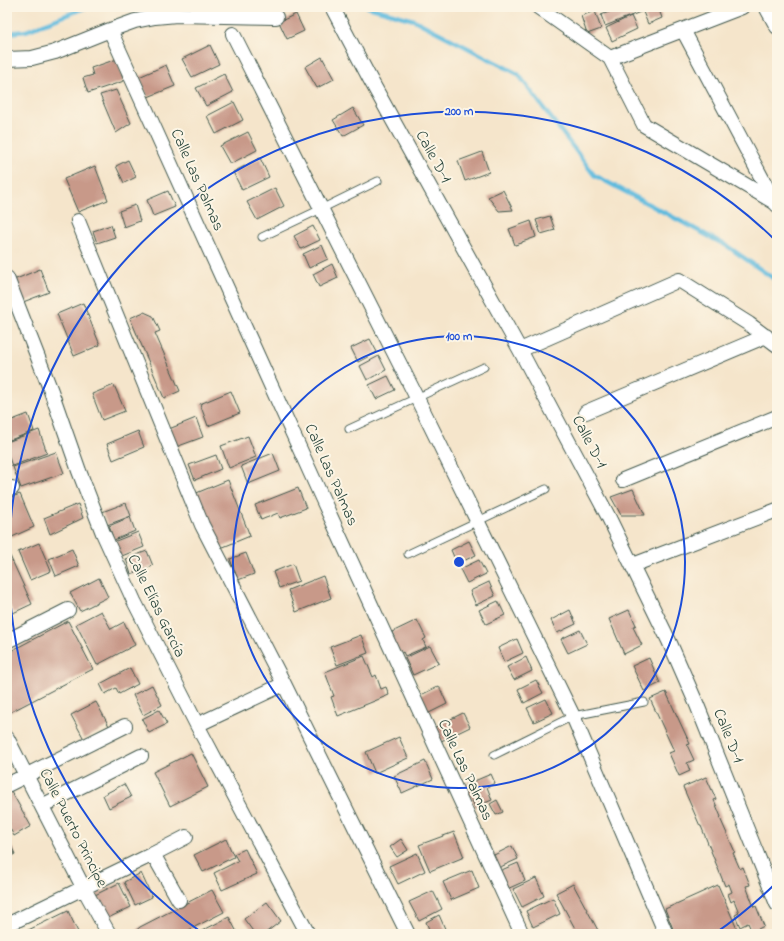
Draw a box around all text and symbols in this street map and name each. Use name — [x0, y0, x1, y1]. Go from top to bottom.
text: 200 m — [444, 103, 474, 121]
street label: Calle Las Palmas — [164, 125, 230, 235]
street label: Calle D-1 — [409, 126, 457, 188]
text: 100 m — [446, 328, 473, 346]
street label: Calle D-1 — [565, 411, 613, 473]
street label: Calle Las Palmas — [298, 420, 364, 530]
street label: Calle Elías García — [121, 550, 191, 662]
centre of rings — [452, 555, 466, 569]
street label: Calle D-1 — [706, 705, 750, 767]
street label: Calle Las Palmas — [431, 715, 499, 825]
street label: Calle Puerto Principe — [33, 764, 114, 893]

